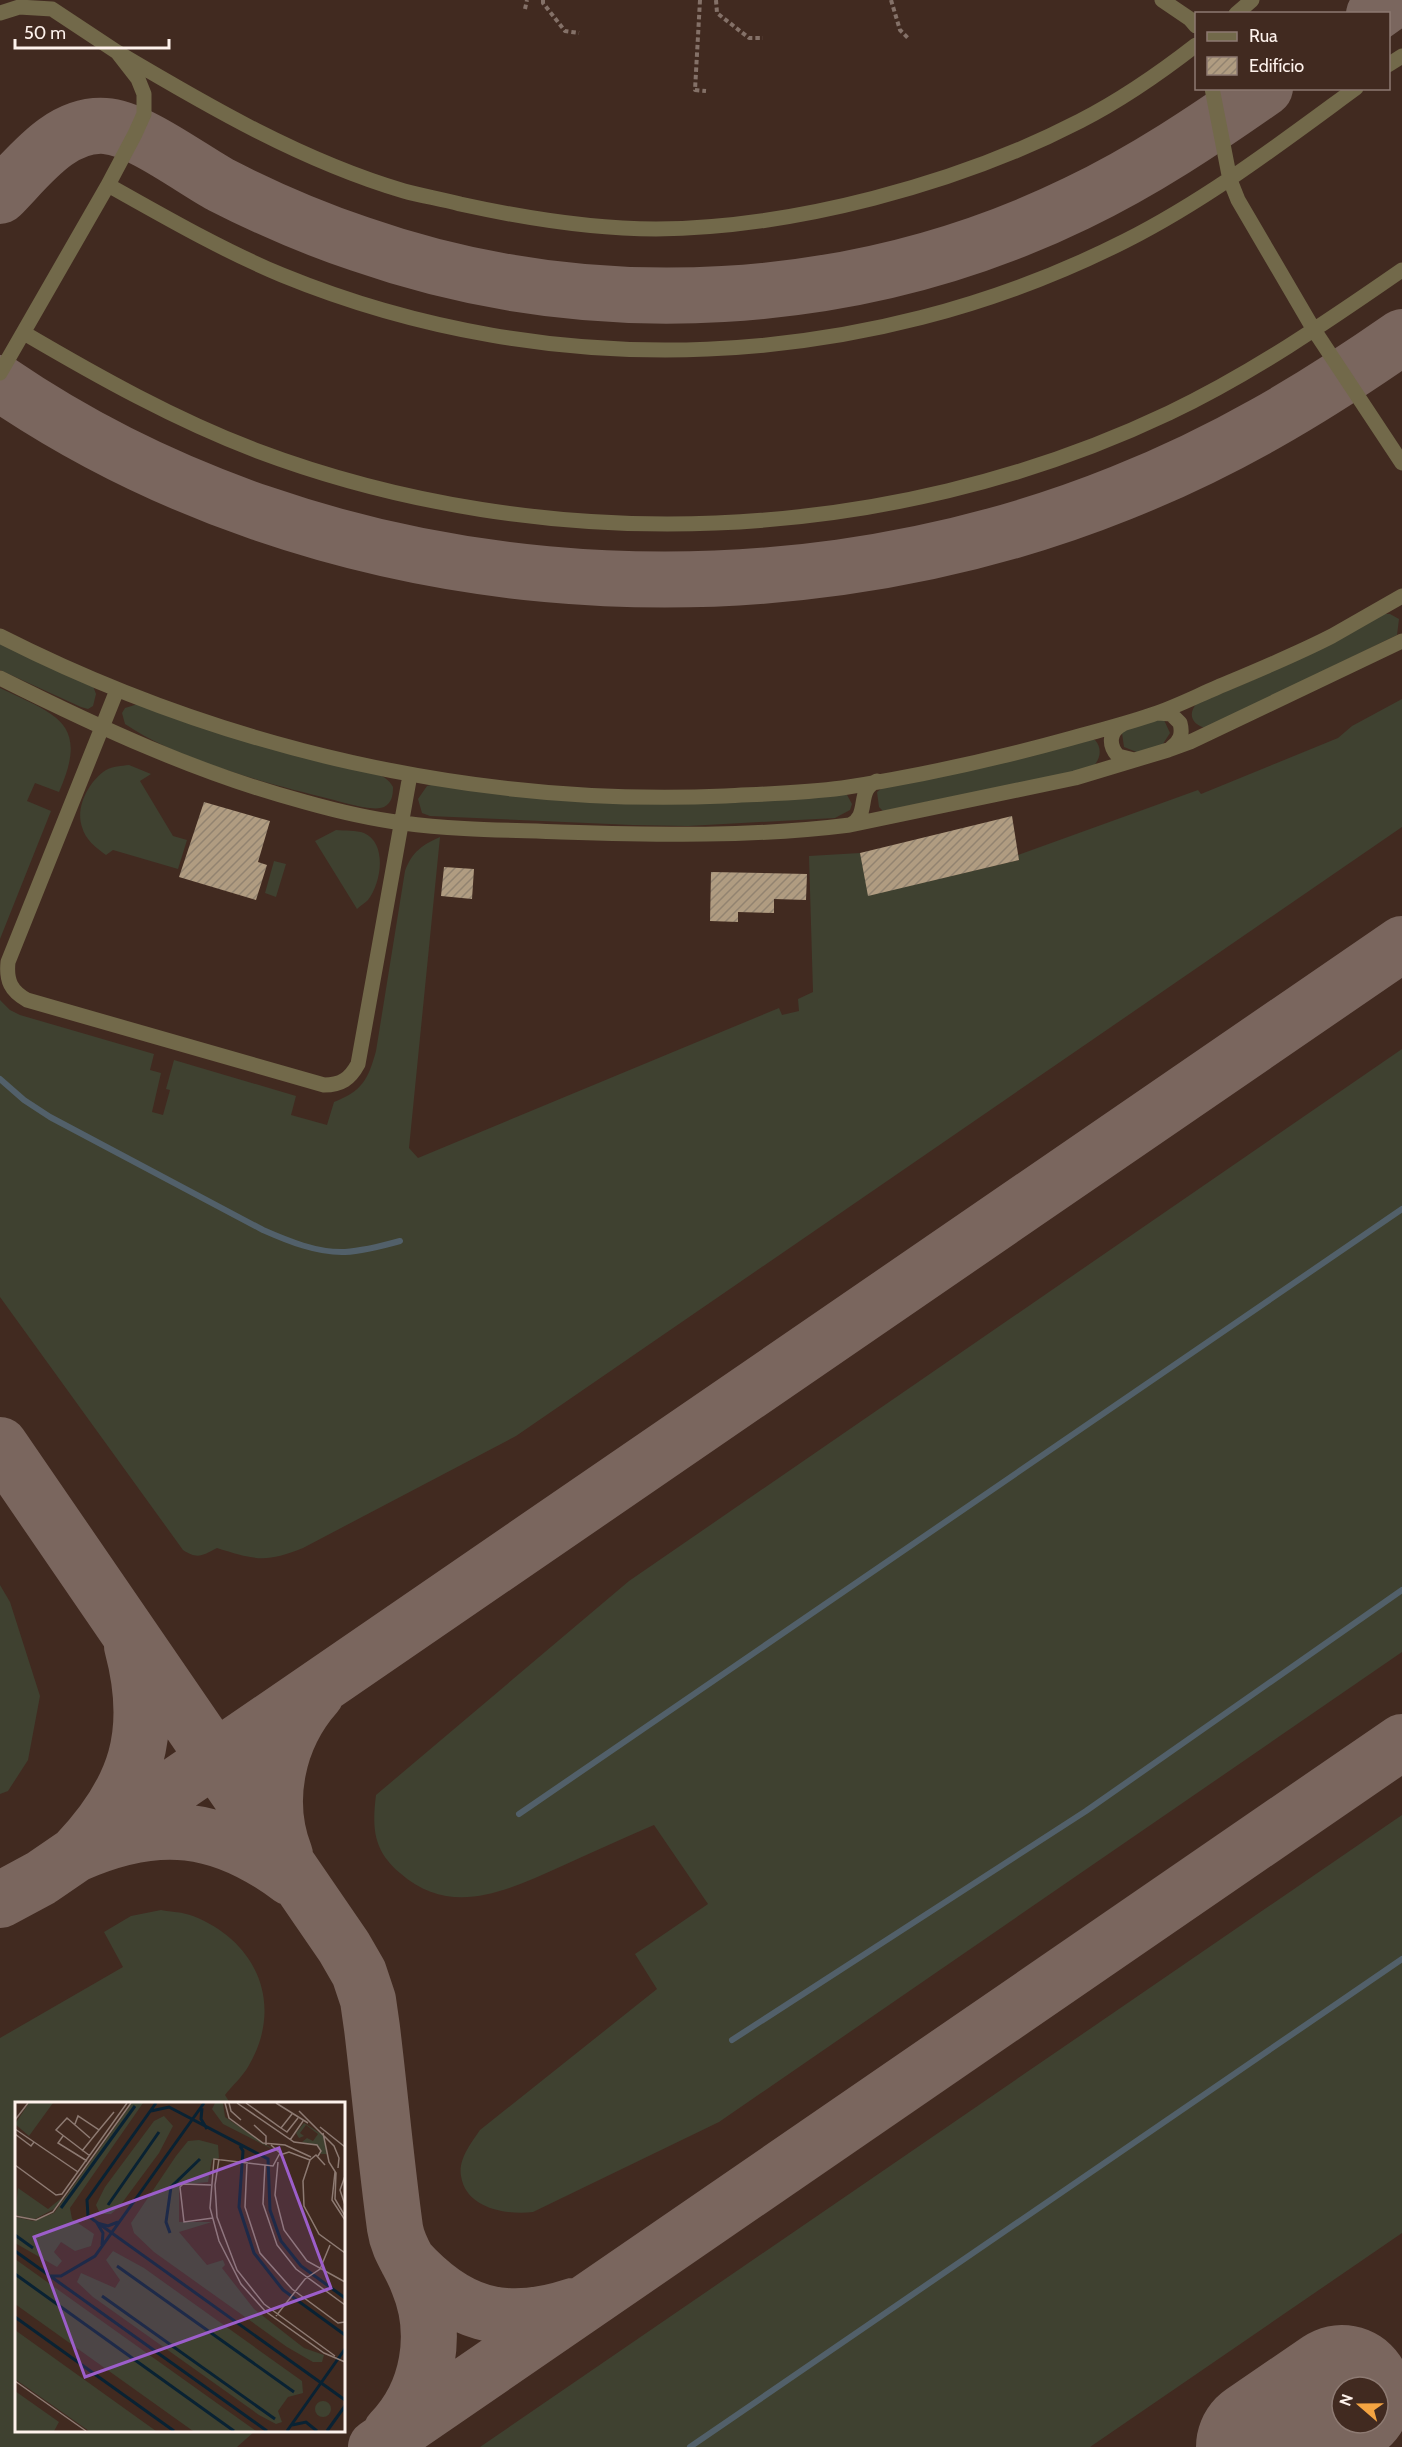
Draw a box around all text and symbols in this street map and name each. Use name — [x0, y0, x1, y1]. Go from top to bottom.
scale bar — [15, 12, 170, 50]
legend — [1195, 12, 1390, 90]
text: 50 m — [24, 22, 66, 44]
text: Rua — [1249, 25, 1278, 47]
text: Edifício — [1249, 55, 1304, 77]
inset map — [15, 2102, 345, 2432]
north arrow — [1330, 2375, 1390, 2435]
text: N — [1336, 2391, 1357, 2409]

